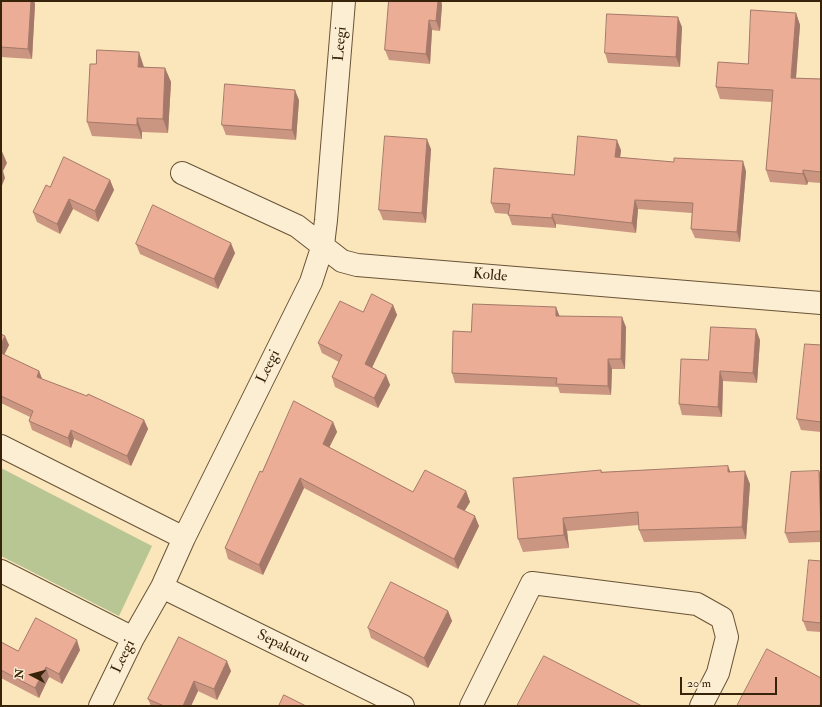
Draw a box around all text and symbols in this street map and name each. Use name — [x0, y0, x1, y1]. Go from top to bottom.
street label: Leegi — [331, 26, 351, 62]
street label: Kolde — [472, 266, 508, 286]
street label: Leegi — [253, 347, 285, 387]
street label: Sepakuru — [254, 627, 312, 667]
street label: Leegi — [108, 637, 140, 677]
north arrow — [12, 655, 52, 695]
text: N — [13, 668, 27, 679]
scale bar — [682, 669, 779, 695]
text: 20 m — [687, 676, 711, 691]

